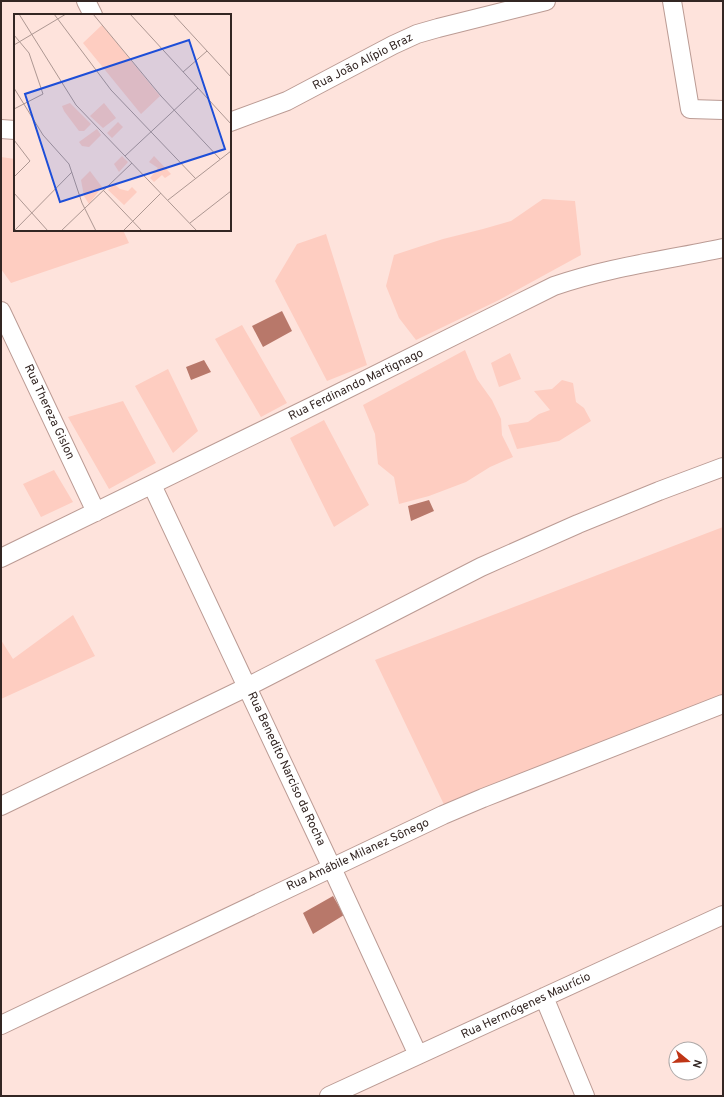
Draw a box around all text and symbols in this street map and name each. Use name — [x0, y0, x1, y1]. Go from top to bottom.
inset map — [14, 14, 231, 231]
street label: Rua João Alípio Braz — [310, 30, 416, 94]
street label: Rua Ferdinando Martignago — [286, 345, 426, 425]
street label: Rua Thereza Gislon — [20, 362, 78, 462]
street label: Rua Benedito Narciso da Rocha — [243, 689, 329, 849]
street label: Rua Amábile Milanez Sônego — [284, 815, 432, 895]
street label: Rua Hermógenes Maurício — [459, 969, 594, 1043]
north arrow — [668, 1041, 708, 1081]
text: N — [689, 1058, 704, 1070]

